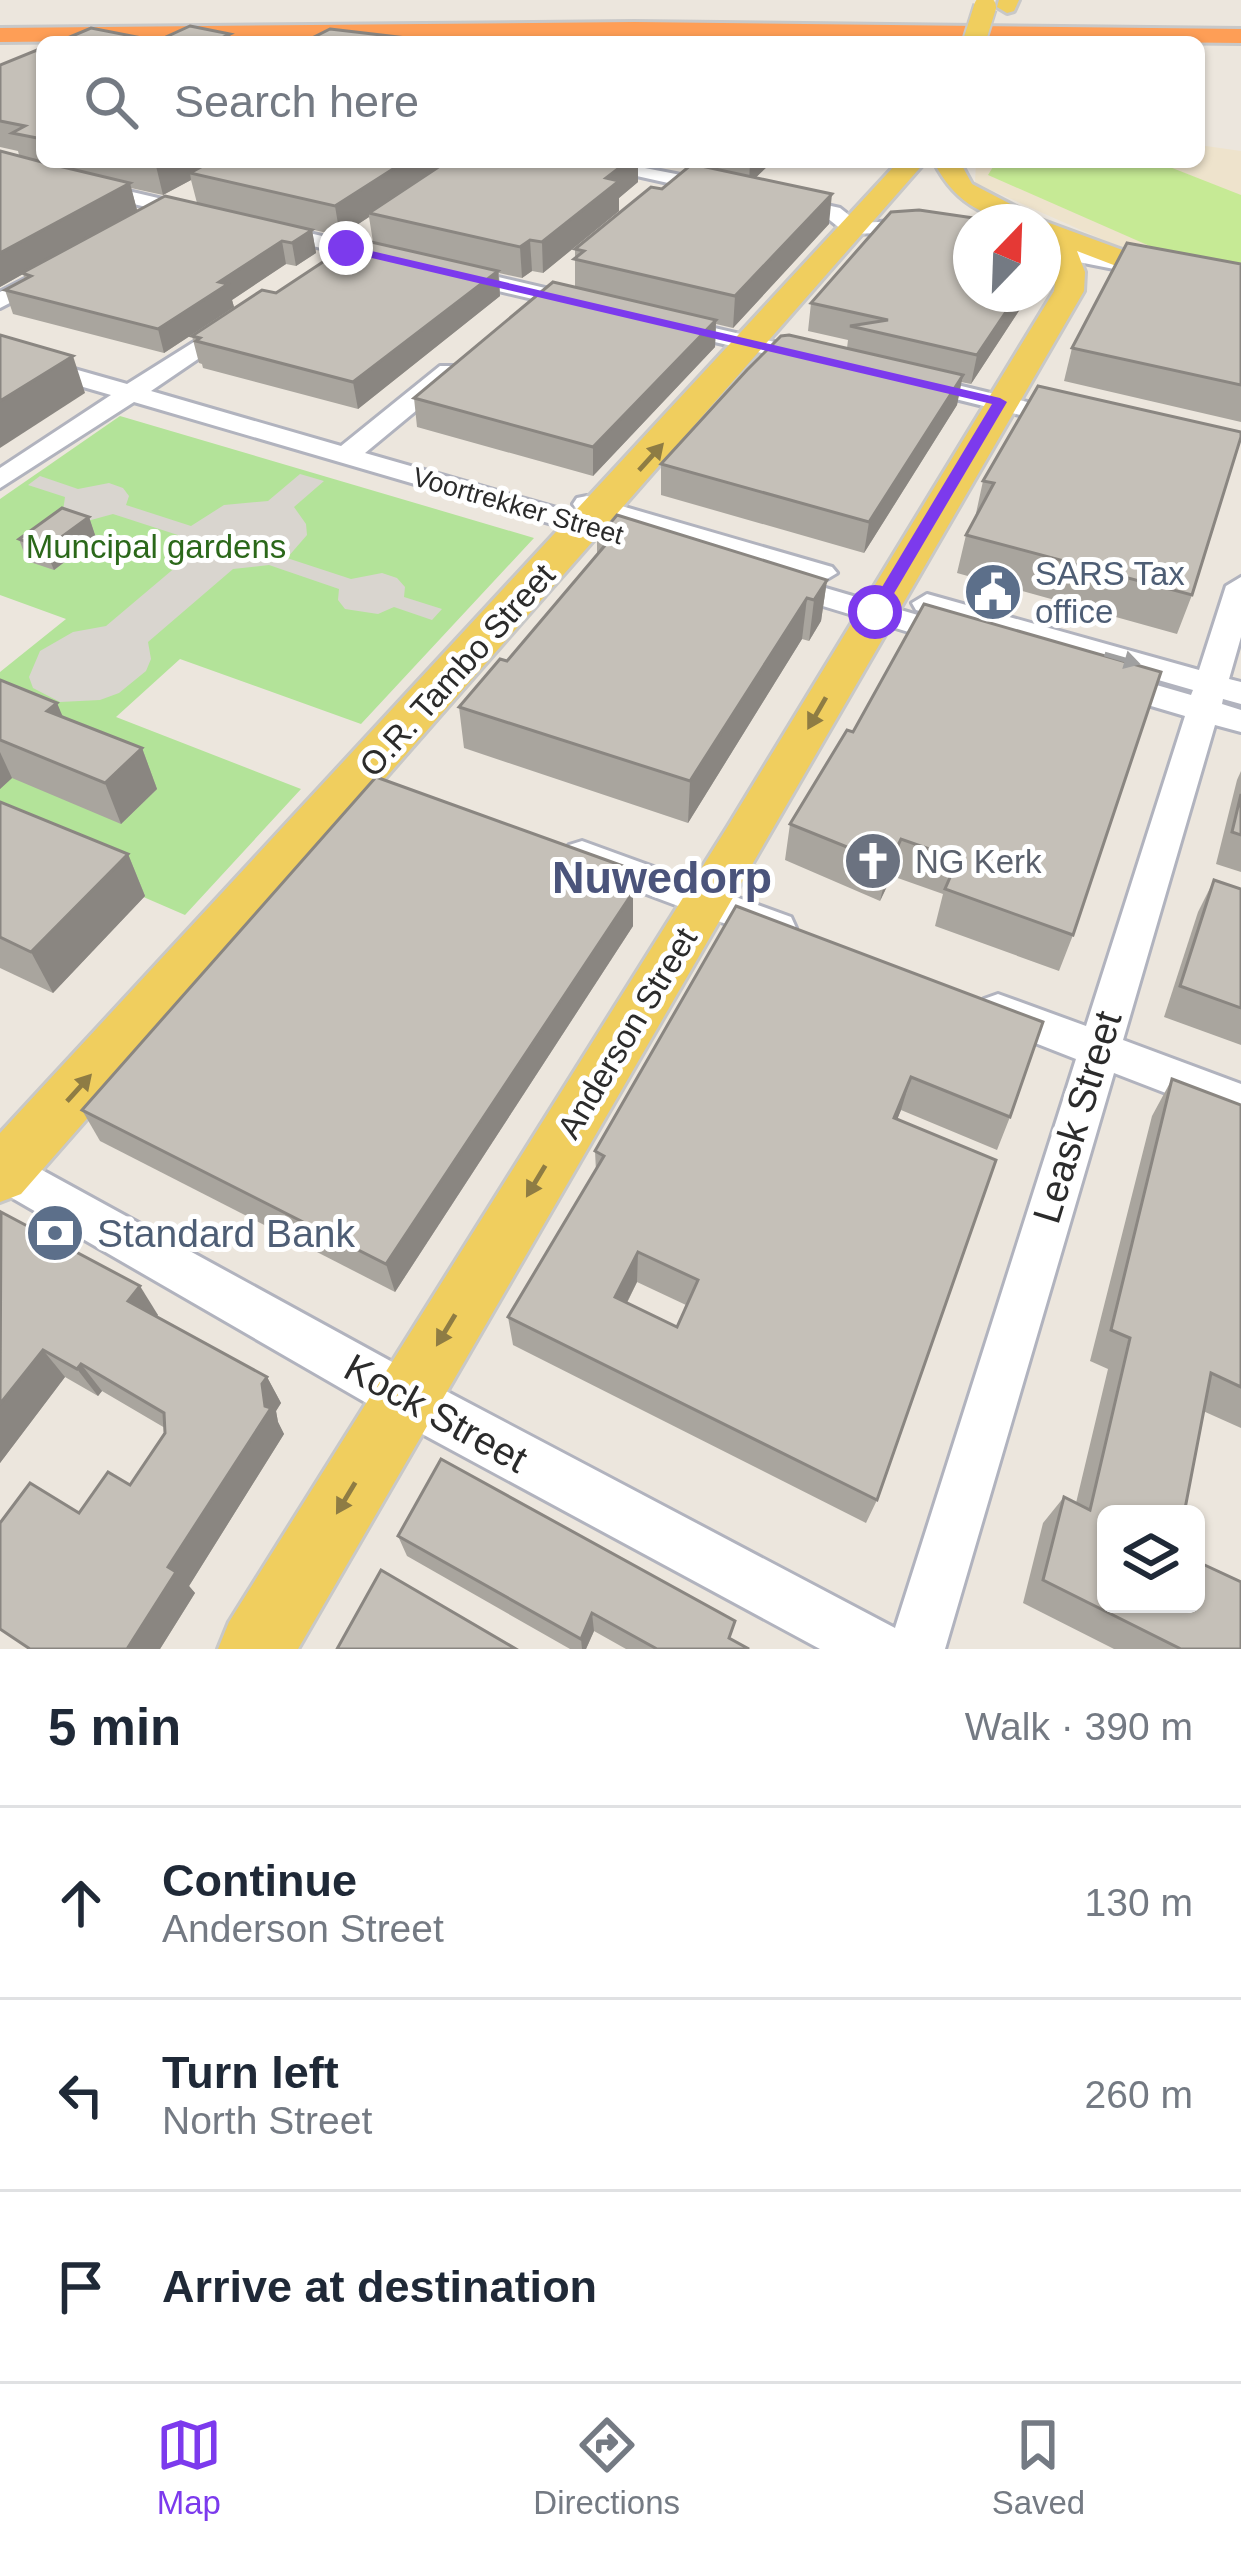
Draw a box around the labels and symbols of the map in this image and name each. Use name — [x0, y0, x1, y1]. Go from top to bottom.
north arrow — [953, 204, 1061, 312]
route end — [319, 221, 373, 275]
one-way arrow — [636, 442, 664, 471]
street label: Voortrekker Street — [409, 462, 627, 551]
park label: Muncipal gardens — [26, 528, 286, 565]
place label: SARS Tax office — [1035, 555, 1185, 630]
street label: O.R. Tambo Street — [352, 556, 562, 784]
public building icon: SARS Tax office — [962, 561, 1024, 623]
route start — [848, 585, 902, 639]
one-way arrow — [1104, 651, 1141, 669]
one-way arrow — [807, 697, 828, 730]
church icon: NG Kerk — [842, 830, 904, 892]
place label: NG Kerk — [915, 843, 1042, 880]
district label: Nuwedorp — [552, 852, 772, 903]
street label: Anderson Street — [550, 921, 704, 1145]
street label: Leask Street — [1024, 1006, 1130, 1228]
one-way arrow — [64, 1074, 92, 1103]
one-way arrow — [526, 1164, 547, 1198]
bank icon: Standard Bank — [24, 1202, 86, 1264]
place label: Standard Bank — [97, 1212, 356, 1255]
one-way arrow — [436, 1313, 457, 1347]
street label: Kock Street — [337, 1345, 535, 1481]
one-way arrow — [336, 1481, 357, 1515]

